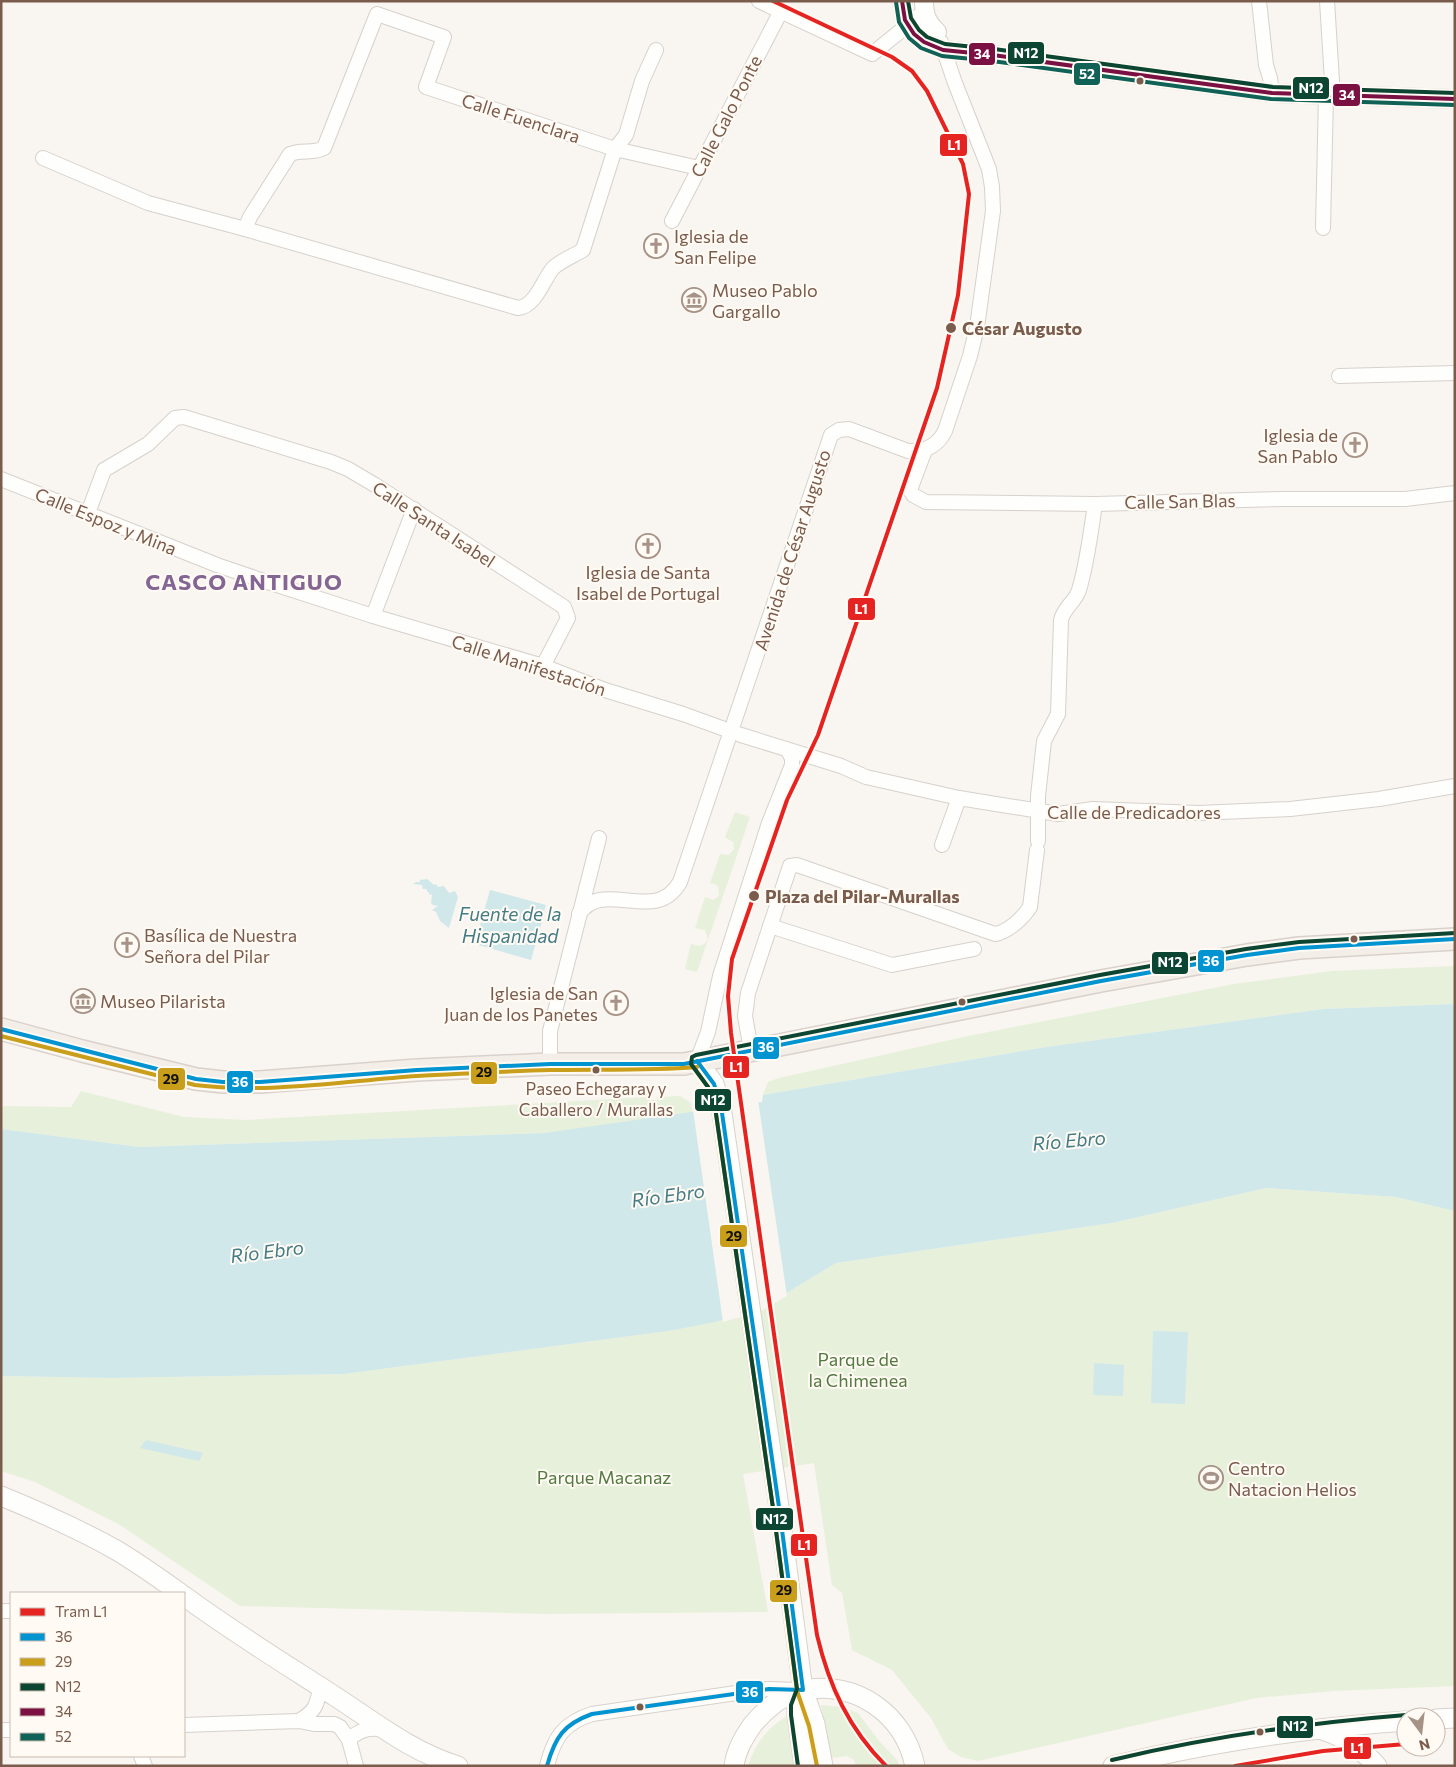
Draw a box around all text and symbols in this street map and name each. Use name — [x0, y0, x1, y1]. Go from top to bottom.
line badge: N12 — [1007, 41, 1045, 65]
line badge: 34 — [968, 42, 996, 66]
text: N12 — [1014, 44, 1038, 61]
text: 34 — [974, 45, 991, 62]
street label: Calle Galo Ponte — [686, 51, 766, 181]
line badge: 52 — [1073, 62, 1101, 86]
text: 52 — [1079, 65, 1095, 82]
unlabelled marker — [1135, 76, 1145, 86]
line badge: N12 — [1292, 76, 1330, 100]
text: N12 — [1299, 79, 1323, 96]
line badge: 34 — [1332, 83, 1361, 107]
text: 34 — [1339, 86, 1356, 103]
street label: Calle Fuenclara — [459, 89, 583, 147]
line badge: L1 — [939, 133, 968, 157]
text: L1 — [947, 136, 961, 153]
place label: Iglesia de San Felipe — [674, 225, 757, 268]
church icon: Iglesia de San Felipe — [643, 233, 669, 259]
place label: Museo Pablo Gargallo — [712, 279, 818, 322]
museum icon: Museo Pablo Gargallo — [681, 287, 707, 313]
place label: César Augusto — [962, 317, 1083, 339]
marker: César Augusto — [944, 321, 958, 335]
place label: Iglesia de San Pablo — [1258, 424, 1338, 467]
church icon: Iglesia de San Pablo — [1342, 432, 1368, 458]
street label: Avenida de César Augusto — [749, 447, 835, 653]
street label: Calle Santa Isabel — [369, 476, 499, 572]
street label: Calle Espoz y Mina — [32, 483, 180, 559]
street label: Calle San Blas — [1124, 489, 1236, 513]
church icon: Iglesia de Santa Isabel de Portugal — [635, 533, 661, 559]
place label: Iglesia de Santa Isabel de Portugal — [576, 561, 720, 604]
district label: CASCO ANTIGUO — [145, 568, 343, 595]
line badge: L1 — [847, 597, 876, 621]
text: L1 — [854, 600, 868, 617]
street label: Calle Manifestación — [449, 630, 609, 700]
street label: Calle de Predicadores — [1047, 801, 1221, 823]
place label: Plaza del Pilar-Murallas — [765, 885, 960, 907]
marker: Plaza del Pilar-Murallas — [747, 889, 761, 903]
water label: Fuente de la Hispanidad — [459, 902, 561, 947]
place label: Basílica de Nuestra Señora del Pilar — [144, 924, 297, 967]
church icon: Basílica de Nuestra Señora del Pilar — [114, 932, 140, 958]
unlabelled marker — [1349, 934, 1359, 944]
line badge: 36 — [1197, 949, 1225, 973]
line badge: N12 — [1151, 951, 1189, 975]
text: 36 — [1203, 952, 1220, 969]
text: N12 — [1158, 953, 1182, 970]
place label: Iglesia de San Juan de los Panetes — [444, 982, 598, 1025]
museum icon: Museo Pilarista — [70, 988, 96, 1014]
place label: Museo Pilarista — [100, 990, 226, 1012]
church icon: Iglesia de San Juan de los Panetes — [603, 990, 629, 1016]
unlabelled marker — [957, 997, 967, 1007]
line badge: 36 — [752, 1036, 780, 1060]
text: 36 — [758, 1038, 775, 1055]
line badge: L1 — [722, 1055, 750, 1079]
text: L1 — [729, 1058, 743, 1075]
line badge: 29 — [470, 1061, 498, 1085]
text: 29 — [476, 1063, 493, 1080]
marker: Paseo Echegaray y Caballero / Murallas — [591, 1065, 601, 1075]
line badge: 29 — [157, 1067, 186, 1091]
text: 29 — [163, 1070, 180, 1087]
line badge: 36 — [226, 1070, 254, 1094]
text: 36 — [232, 1073, 249, 1090]
place label: Paseo Echegaray y Caballero / Murallas — [519, 1078, 673, 1120]
line badge: N12 — [694, 1088, 732, 1112]
text: N12 — [701, 1091, 725, 1108]
water label: Río Ebro — [1031, 1125, 1107, 1155]
water label: Río Ebro — [630, 1178, 706, 1212]
line badge: 29 — [719, 1224, 748, 1248]
text: 29 — [726, 1227, 743, 1244]
water label: Río Ebro — [229, 1235, 305, 1267]
park label: Parque de la Chimenea — [808, 1348, 908, 1391]
place label: Centro Natacion Helios — [1228, 1457, 1357, 1500]
sports icon: Centro Natacion Helios — [1198, 1465, 1224, 1491]
park label: Parque Macanaz — [537, 1466, 671, 1488]
line badge: N12 — [755, 1507, 794, 1531]
text: N12 — [763, 1510, 787, 1527]
line badge: L1 — [790, 1533, 818, 1557]
text: L1 — [797, 1536, 811, 1553]
line badge: 29 — [769, 1579, 798, 1603]
text: 29 — [776, 1581, 793, 1598]
legend — [10, 1592, 185, 1757]
text: Tram L1 — [55, 1602, 107, 1620]
text: 36 — [55, 1627, 73, 1645]
text: 29 — [55, 1652, 72, 1670]
text: N12 — [55, 1677, 81, 1695]
line badge: 36 — [735, 1680, 764, 1704]
text: 36 — [742, 1683, 759, 1700]
text: 34 — [55, 1702, 73, 1720]
unlabelled marker — [635, 1702, 645, 1712]
north arrow — [1396, 1707, 1446, 1757]
line badge: N12 — [1276, 1715, 1314, 1739]
text: N12 — [1283, 1717, 1307, 1734]
text: 52 — [55, 1727, 72, 1745]
unlabelled marker — [1255, 1727, 1265, 1737]
text: N — [1417, 1735, 1432, 1755]
line badge: L1 — [1343, 1736, 1372, 1760]
text: L1 — [1350, 1739, 1364, 1756]

